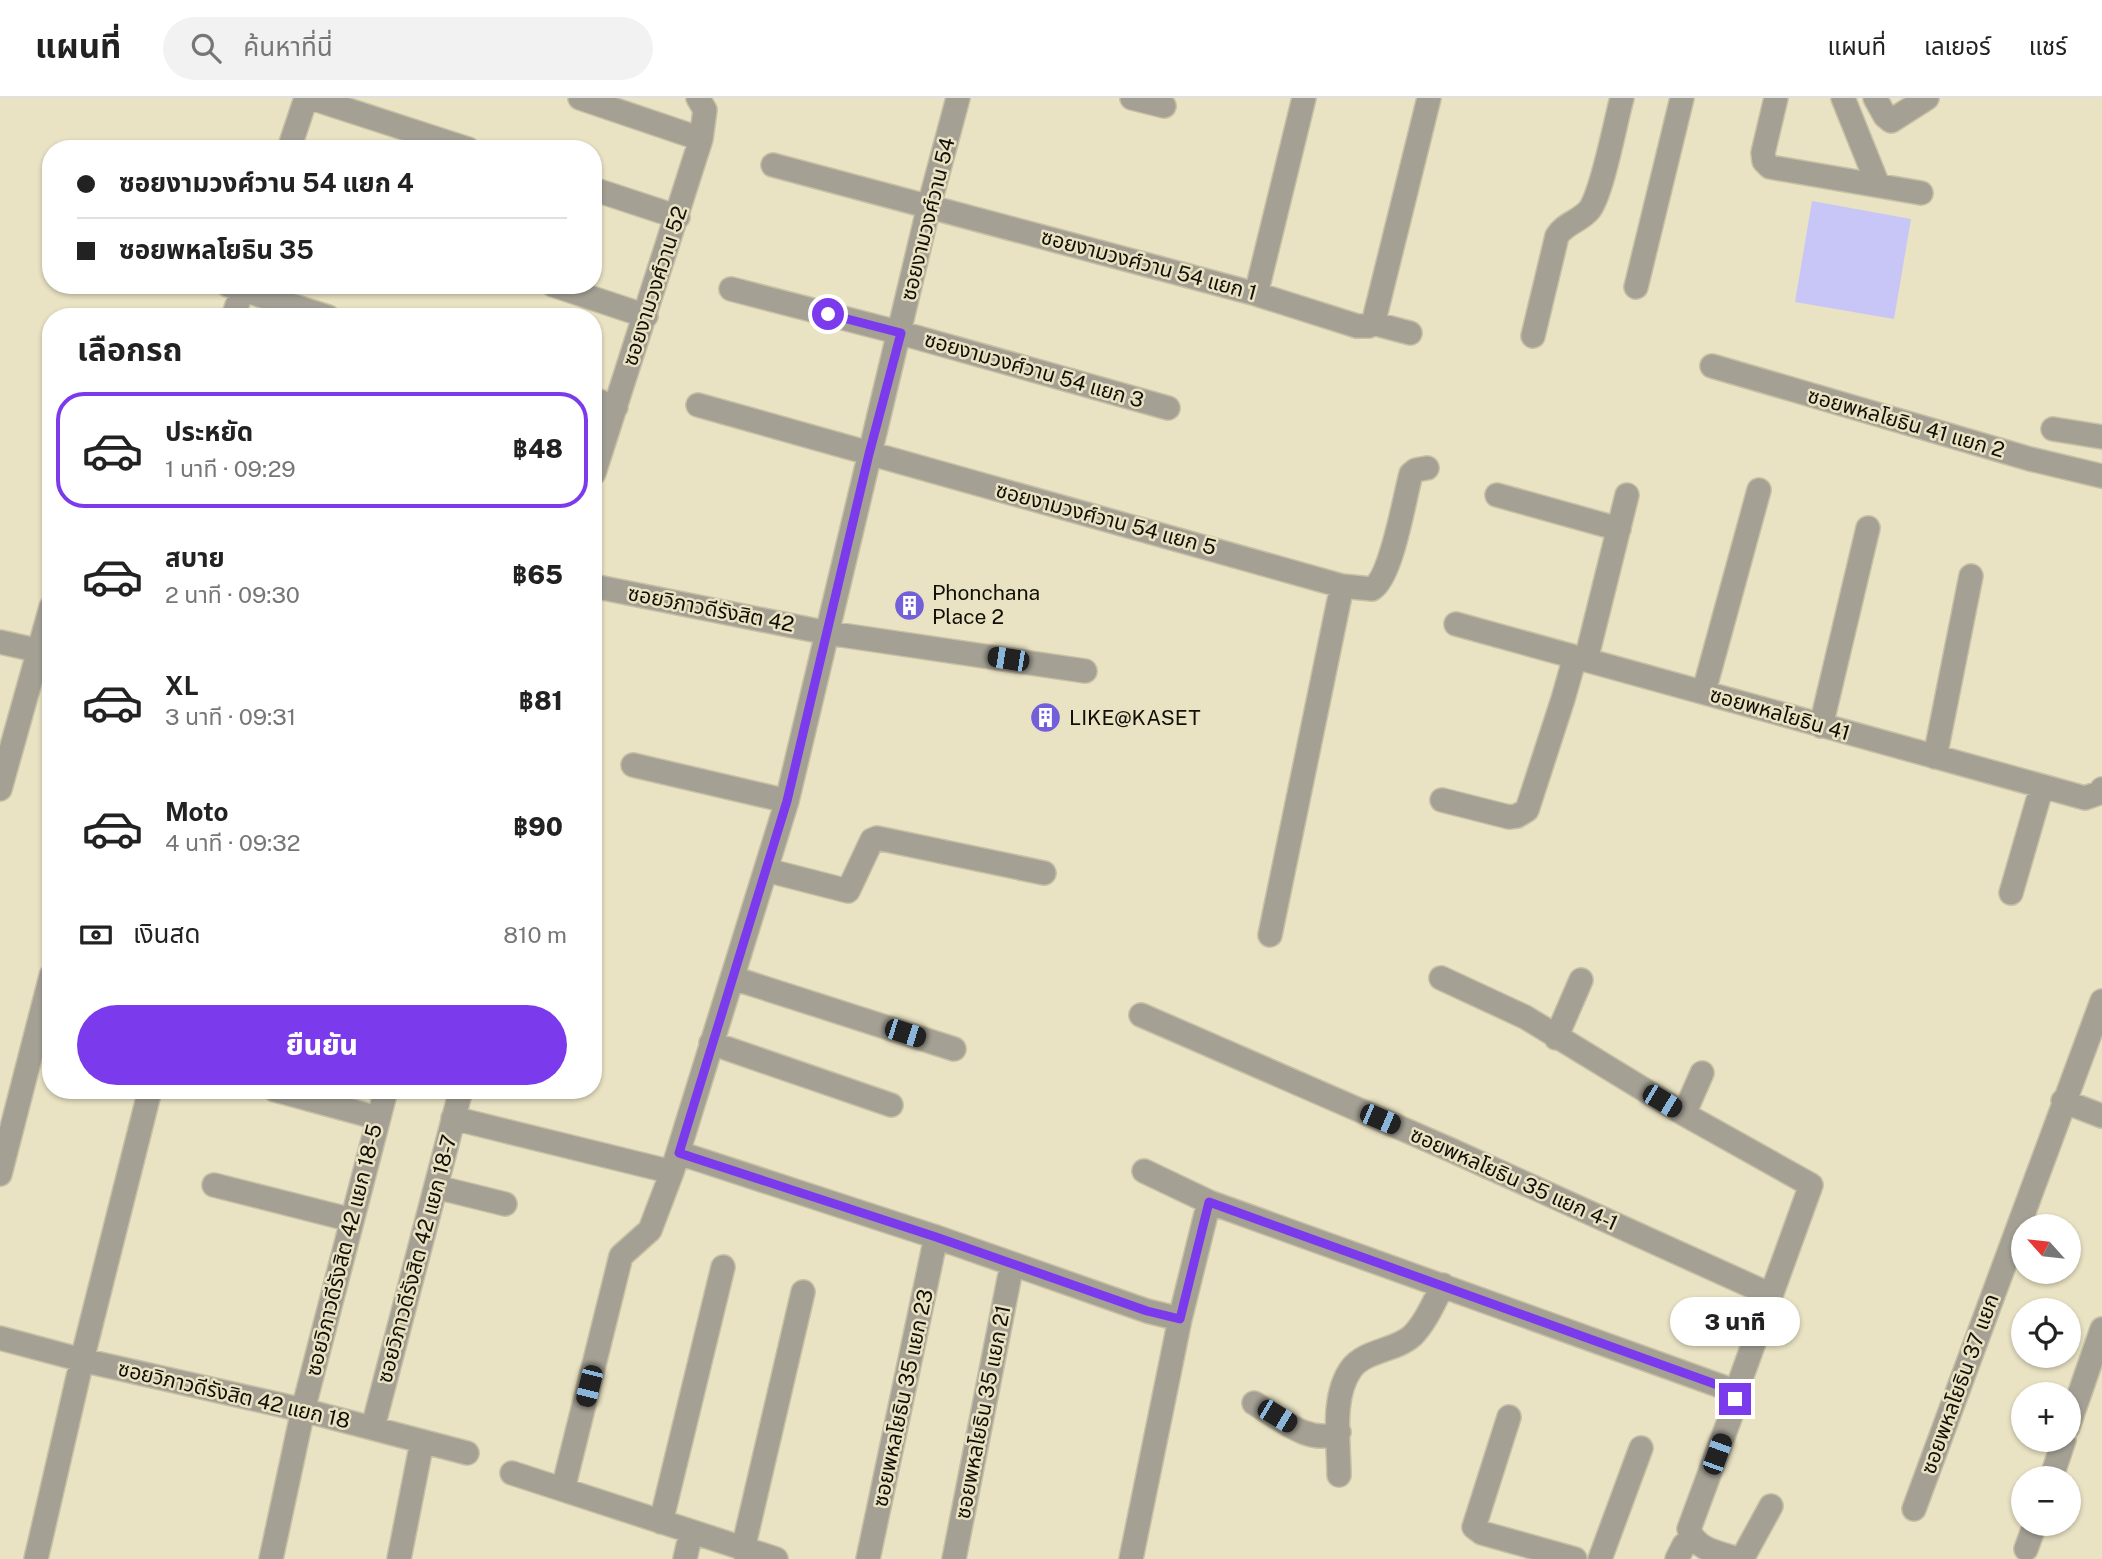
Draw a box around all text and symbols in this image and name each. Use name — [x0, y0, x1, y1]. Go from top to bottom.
search box — [163, 17, 653, 80]
text: แผนที่ — [35, 27, 121, 65]
icon: search — [187, 29, 225, 67]
text: ค้นหาที่นี่ — [243, 31, 333, 62]
text: แผนที่ — [1828, 32, 1886, 60]
text: เลเยอร์ — [1924, 32, 1991, 60]
text: แชร์ — [2029, 32, 2067, 60]
street label: ซอยงามวงศ์วาน 54 — [895, 135, 960, 303]
text: ซอยงามวงศ์วาน 54 แยก 4 — [119, 167, 414, 198]
street label: ซอยงามวงศ์วาน 52 — [617, 203, 692, 369]
street label: ซอยงามวงศ์วาน 54 แยก 1 — [1039, 224, 1260, 305]
text: ซอยพหลโยธิน 35 — [119, 234, 314, 265]
route start — [812, 298, 844, 330]
street label: ซอยงามวงศ์วาน 54 แยก 3 — [922, 326, 1147, 413]
text: เลือกรถ — [77, 331, 182, 368]
street label: ซอยพหลโยธิน 41 แยก 2 — [1805, 382, 2007, 463]
text: ประหยัด — [165, 416, 253, 447]
icon: car — [81, 419, 144, 482]
text: ฿48 — [513, 433, 563, 464]
text: 1 นาที · 09:29 — [165, 455, 296, 482]
street label: ซอยงามวงศ์วาน 54 แยก 5 — [993, 477, 1219, 560]
text: สบาย — [165, 542, 225, 573]
icon: car — [81, 545, 144, 608]
text: ฿65 — [512, 559, 563, 590]
street label: ซอยวิภาวดีรังสิต 42 — [626, 580, 796, 637]
place label: Phonchana Place 2 — [932, 580, 1040, 629]
text: 2 นาที · 09:30 — [165, 581, 300, 608]
building icon: Phonchana Place 2 — [892, 588, 926, 622]
car — [986, 645, 1031, 673]
text: XL — [165, 670, 199, 701]
icon: car — [81, 671, 144, 734]
street label: ซอยพหลโยธิน 41 — [1707, 682, 1853, 745]
text: ฿81 — [519, 685, 563, 716]
building icon: LIKE@KASET — [1029, 701, 1063, 735]
text: 3 นาที · 09:31 — [165, 703, 296, 730]
place label: LIKE@KASET — [1069, 705, 1201, 730]
text: Moto — [165, 796, 228, 827]
icon: car — [81, 797, 144, 860]
text: ฿90 — [513, 811, 563, 842]
text: 4 นาที · 09:32 — [165, 829, 300, 856]
icon: cash — [77, 916, 115, 954]
text: เงินสด — [133, 918, 200, 949]
text: 810 m — [503, 921, 567, 948]
button: ยืนยัน — [77, 1005, 567, 1085]
car — [882, 1017, 929, 1049]
car — [1639, 1081, 1686, 1121]
car — [1357, 1101, 1404, 1137]
street label: ซอยวิภาวดีรังสิต 42 แยก 18-5 — [300, 1121, 387, 1378]
street label: ซอยพหลโยธิน 35 แยก 4-1 — [1407, 1122, 1622, 1236]
street label: ซอยวิภาวดีรังสิต 42 แยก 18-7 — [371, 1132, 462, 1386]
north arrow — [2011, 1214, 2081, 1284]
map controls — [2011, 1214, 2081, 1536]
street label: ซอยพหลโยธิน 35 แยก 23 — [867, 1287, 938, 1509]
street label: ซอยพหลโยธิน 37 แยก — [1915, 1290, 2004, 1477]
callout: 3 นาที — [1670, 1298, 1800, 1346]
button: locate — [2011, 1298, 2081, 1368]
street label: ซอยพหลโยธิน 35 แยก 21 — [950, 1303, 1015, 1521]
text: 3 นาที — [1704, 1308, 1766, 1335]
street label: ซอยวิภาวดีรังสิต 42 แยก 18 — [116, 1356, 353, 1433]
car — [574, 1363, 605, 1409]
button: + — [2011, 1382, 2081, 1452]
route end — [1719, 1383, 1751, 1415]
car — [1254, 1396, 1301, 1436]
car — [1700, 1431, 1735, 1477]
button: − — [2011, 1466, 2081, 1536]

